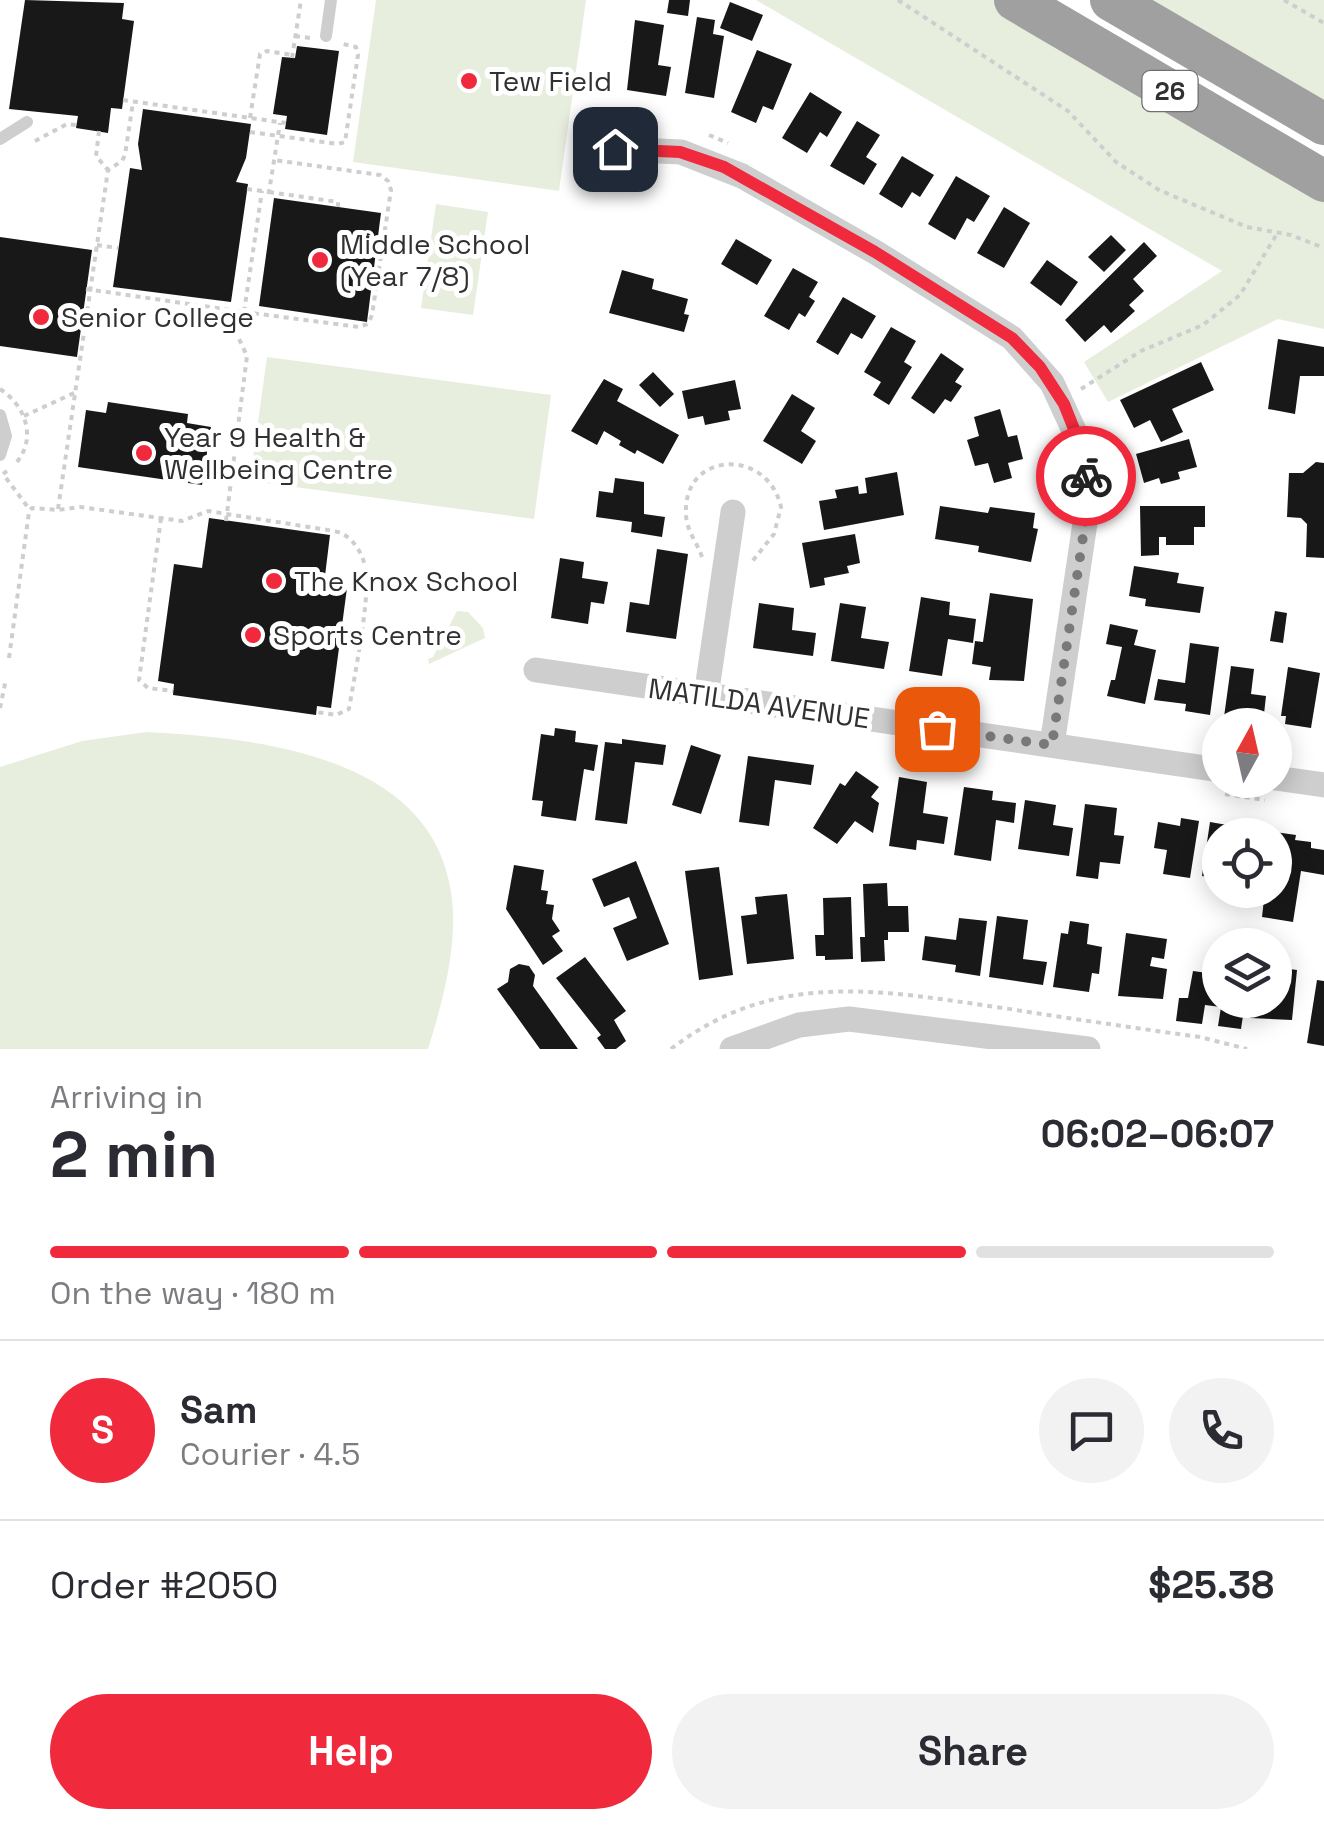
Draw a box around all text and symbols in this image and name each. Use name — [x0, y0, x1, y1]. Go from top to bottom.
place label: Tew Field — [489, 63, 612, 99]
marker: Tew Field — [458, 70, 480, 92]
road number: 26 — [1142, 71, 1198, 111]
pin — [573, 107, 658, 192]
icon: home — [588, 122, 643, 177]
place label: Middle School (Year 7/8) — [340, 226, 530, 294]
marker: Middle School (Year 7/8) — [309, 249, 331, 271]
place label: Senior College — [61, 299, 254, 335]
marker: Senior College — [30, 306, 52, 328]
place label: Year 9 Health & Wellbeing Centre — [164, 419, 393, 487]
courier — [1036, 426, 1136, 526]
marker: Year 9 Health & Wellbeing Centre — [133, 442, 155, 464]
icon: bike — [1059, 449, 1114, 504]
place label: The Knox School — [294, 563, 518, 599]
marker: The Knox School — [263, 570, 285, 592]
place label: Sports Centre — [273, 617, 462, 653]
marker: Sports Centre — [242, 624, 264, 646]
street label: MATILDA AVENUE — [646, 670, 872, 736]
pin — [895, 687, 980, 772]
icon: bag — [910, 702, 965, 757]
north arrow — [1202, 708, 1292, 798]
map controls — [1202, 708, 1292, 1018]
button: locate — [1202, 818, 1292, 908]
button: layers — [1202, 928, 1292, 1018]
text: Arriving in — [50, 1077, 203, 1117]
text: 06:02–06:07 — [1041, 1110, 1274, 1158]
text: 2 min — [50, 1113, 218, 1196]
text: On the way · 180 m — [50, 1273, 336, 1313]
button: chat — [1039, 1378, 1144, 1483]
button: phone — [1169, 1378, 1274, 1483]
text: Sam — [180, 1386, 257, 1434]
text: S — [91, 1406, 114, 1454]
text: Courier · 4.5 — [180, 1434, 361, 1474]
text: Order #2050 — [50, 1561, 278, 1609]
text: $25.38 — [1148, 1561, 1274, 1609]
button: Help — [50, 1694, 652, 1809]
button: Share — [672, 1694, 1274, 1809]

